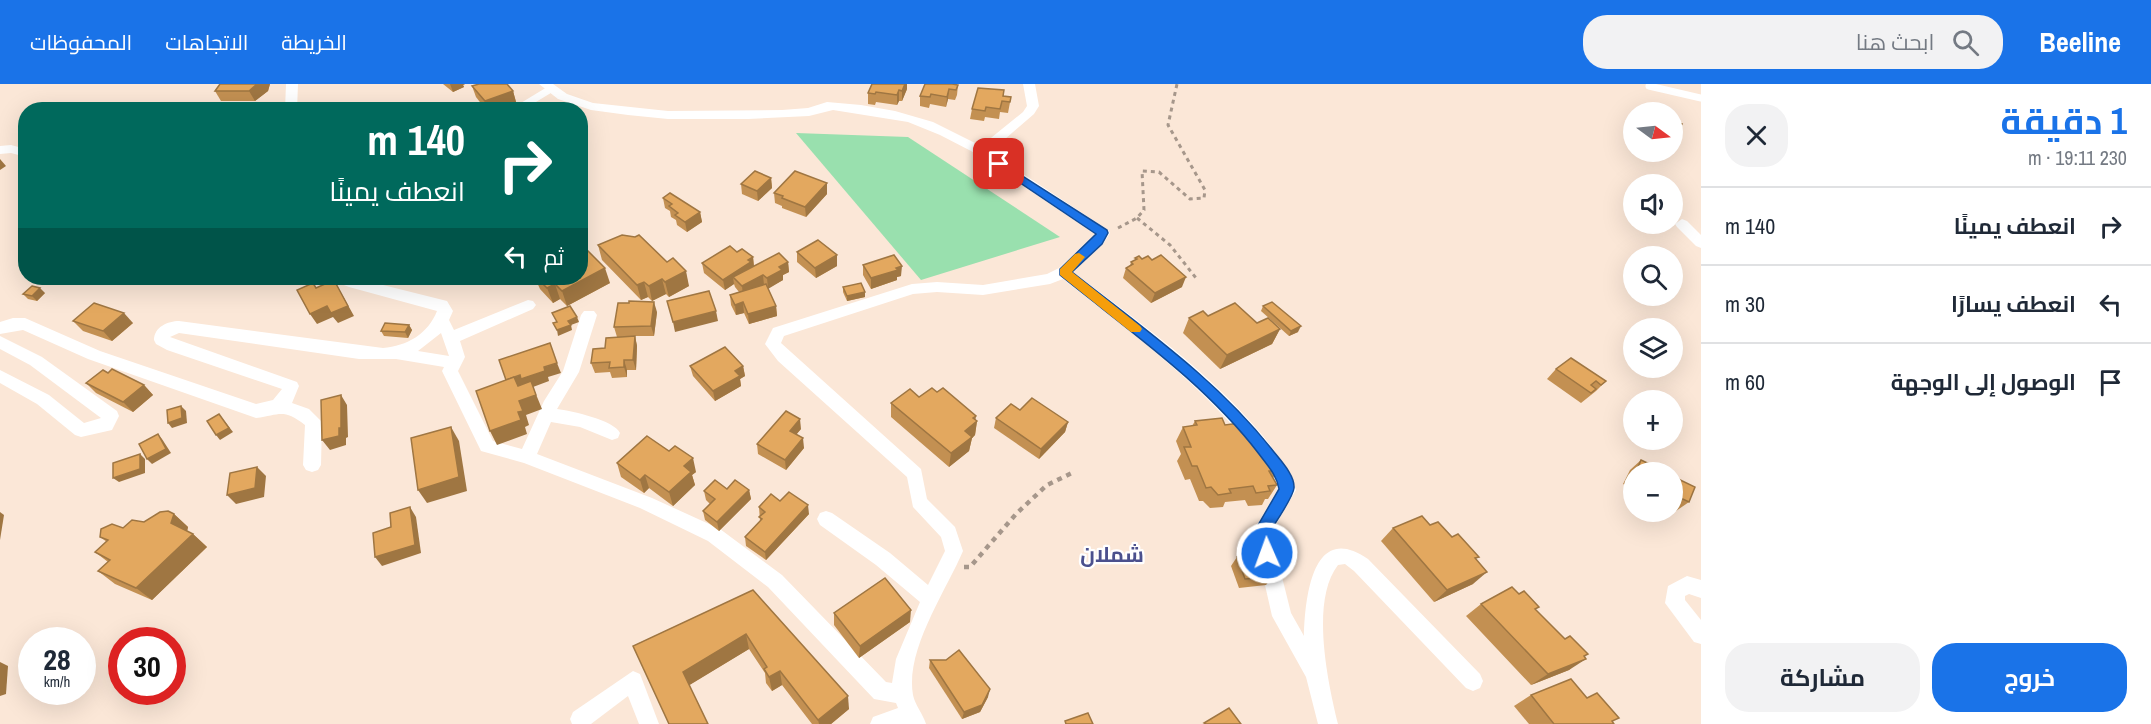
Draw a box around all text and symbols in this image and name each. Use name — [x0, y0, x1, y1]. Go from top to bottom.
search box — [1583, 15, 2003, 69]
text: Beeline — [2039, 23, 2121, 61]
icon: search — [1949, 26, 1982, 59]
text: ابحث هنا — [1856, 27, 1934, 57]
text: المحفوظات — [30, 28, 132, 57]
text: الاتجاهات — [165, 28, 248, 57]
text: الخريطة — [281, 28, 347, 57]
text: 1 دقيقة — [2001, 97, 2127, 145]
north arrow — [1623, 102, 1683, 162]
map controls — [1623, 102, 1683, 522]
button: close — [1725, 104, 1788, 167]
text: 140 m — [367, 112, 465, 168]
icon: right — [486, 126, 564, 204]
pin — [973, 138, 1024, 189]
text: 230 m · 19:11 — [2028, 144, 2127, 171]
icon: arrive — [982, 147, 1015, 180]
text: انعطف يمينًا — [329, 173, 465, 209]
button: sound — [1623, 174, 1683, 234]
icon: right — [2094, 210, 2127, 243]
text: 140 m — [1725, 211, 1775, 241]
text: انعطف يمينًا — [1954, 211, 2076, 241]
icon: left — [499, 240, 532, 273]
text: ثم — [544, 242, 564, 272]
button: search — [1623, 246, 1683, 306]
icon: left — [2094, 288, 2127, 321]
text: 30 m — [1725, 289, 1765, 319]
text: انعطف يسارًا — [1951, 289, 2076, 319]
button: layers — [1623, 318, 1683, 378]
icon: arrive — [2094, 366, 2127, 399]
text: 60 m — [1725, 367, 1765, 397]
text: الوصول إلى الوجهة — [1891, 367, 2076, 397]
button: + — [1623, 390, 1683, 450]
button: − — [1623, 462, 1683, 522]
position arrow — [1235, 521, 1299, 585]
district label: شملان — [1080, 540, 1144, 569]
speed limit sign: 30 — [108, 627, 186, 705]
text: 28 — [43, 639, 71, 679]
button: مشاركة — [1725, 643, 1920, 712]
button: خروج — [1932, 643, 2127, 712]
text: km/h — [44, 671, 70, 692]

